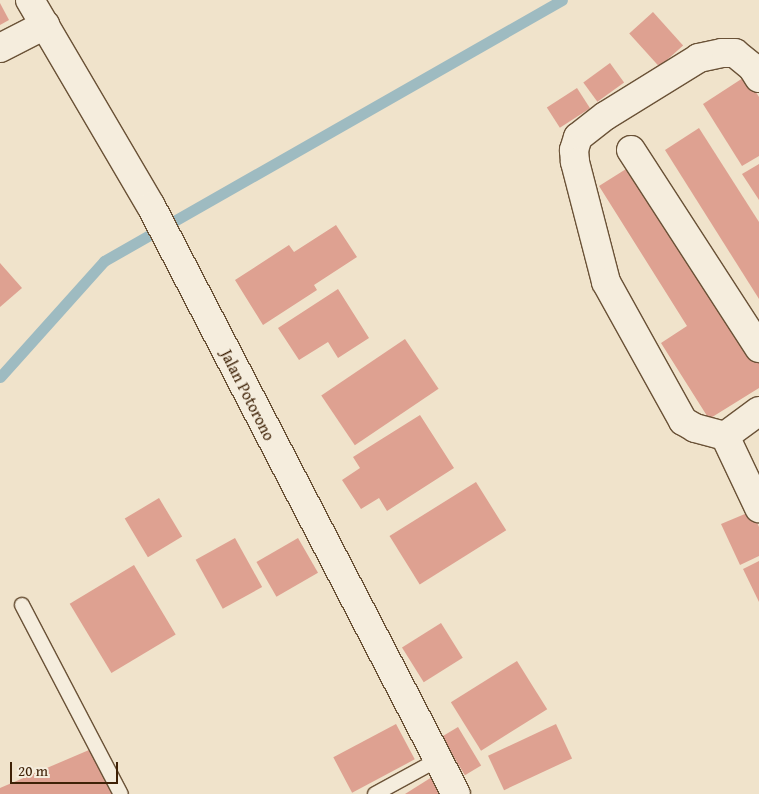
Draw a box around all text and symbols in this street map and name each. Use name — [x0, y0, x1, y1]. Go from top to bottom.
street label: Jalan Potorono — [217, 346, 279, 444]
scale bar — [12, 752, 120, 784]
text: 20 m — [18, 760, 48, 781]

